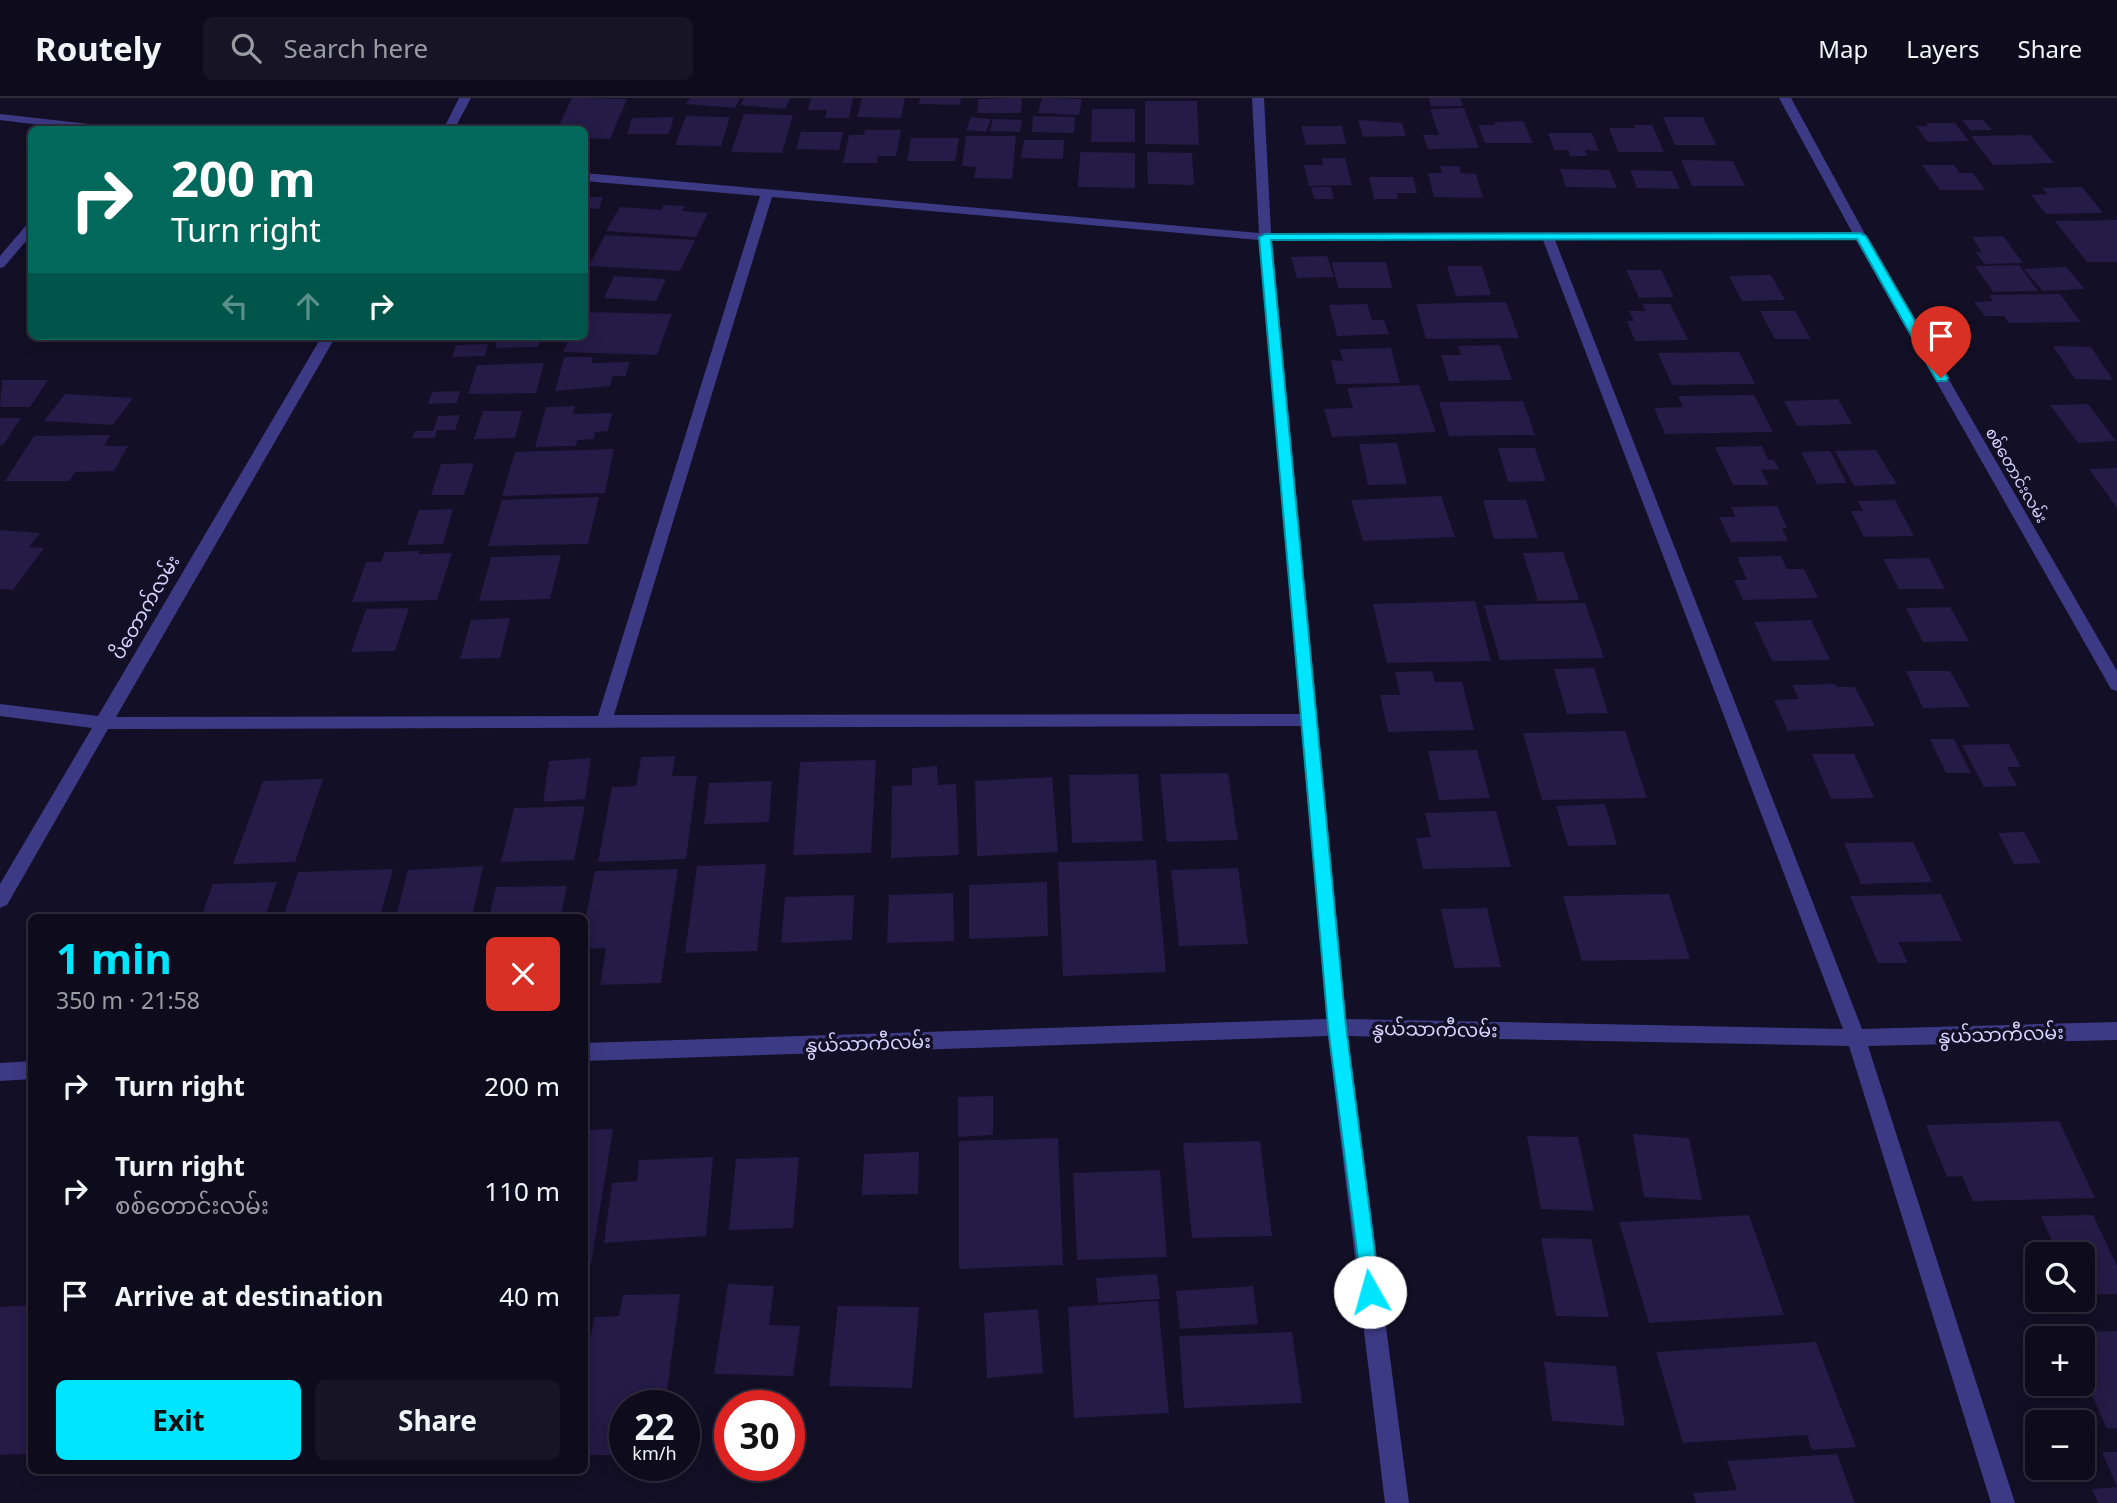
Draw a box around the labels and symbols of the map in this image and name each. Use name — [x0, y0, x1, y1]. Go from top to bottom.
pin — [1911, 306, 1971, 378]
street label: စစ်တောင်းလမ်း — [1981, 423, 2053, 527]
street label: ပိတောက်လမ်း — [104, 549, 185, 664]
street label: နွယ်သာကီလမ်း — [1372, 1014, 1498, 1046]
street label: နွယ်သာကီလမ်း — [1938, 1018, 2064, 1052]
street label: နွယ်သာကီလမ်း — [805, 1027, 931, 1061]
position arrow — [1333, 1255, 1407, 1329]
speed limit sign: 30 — [714, 1390, 805, 1481]

